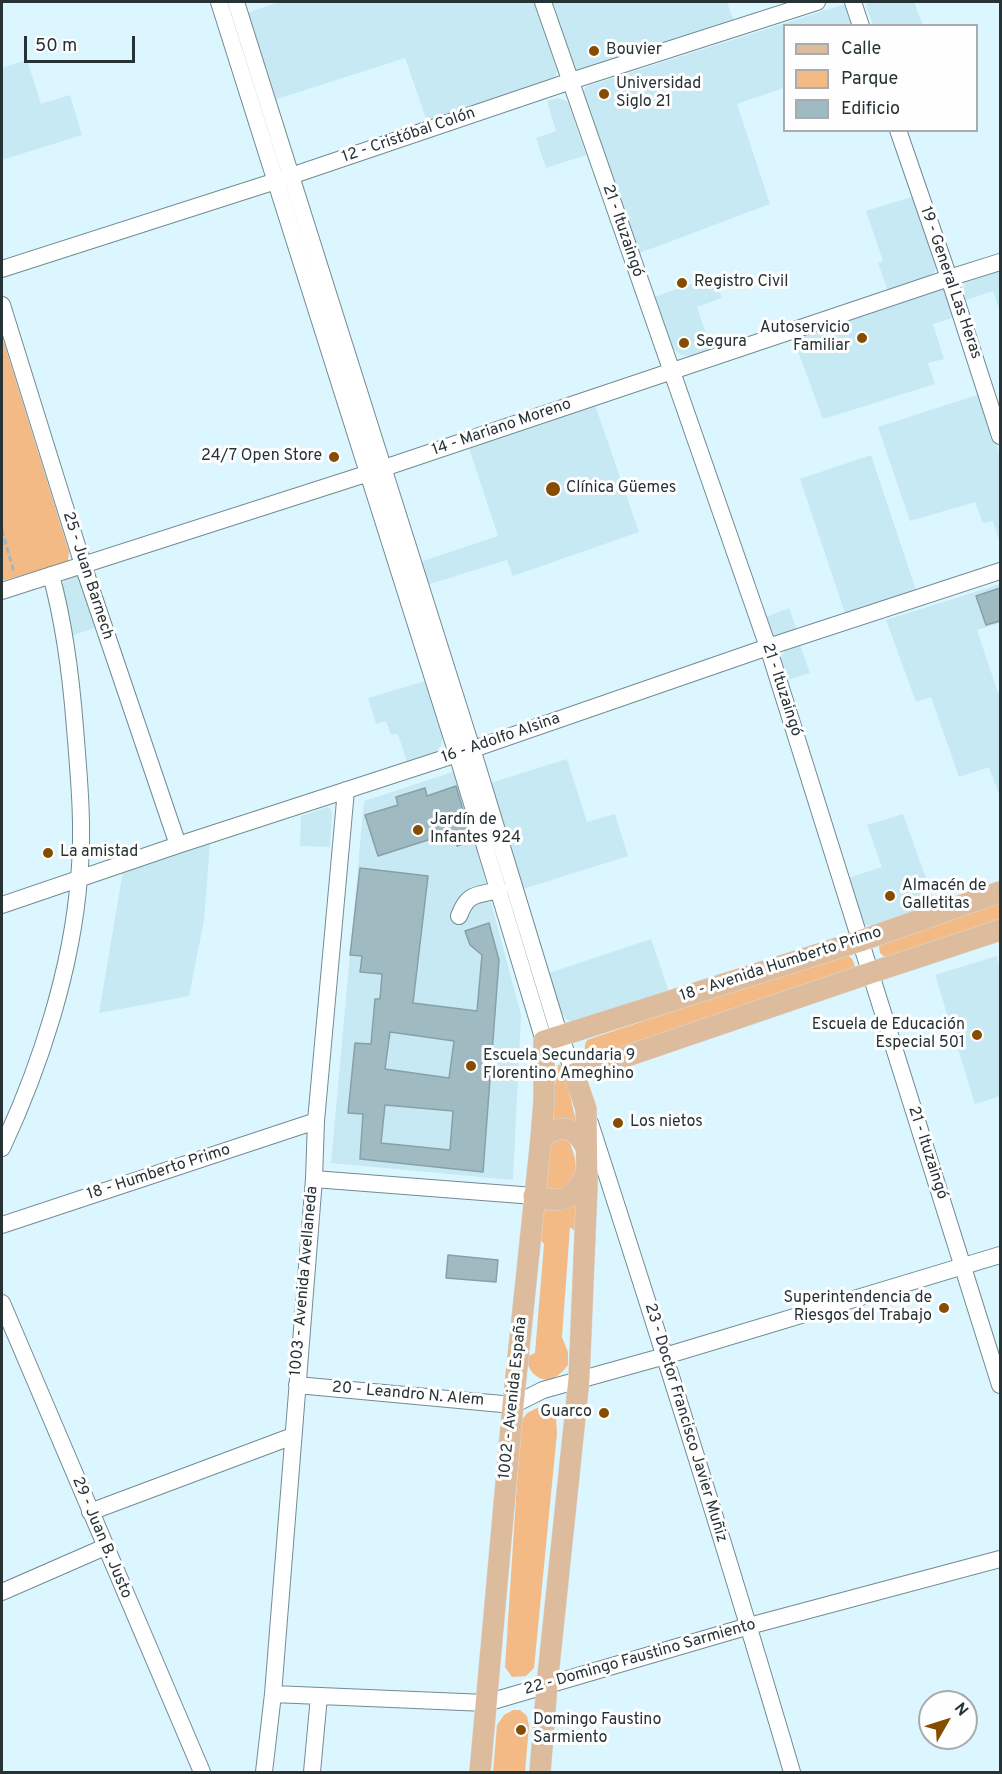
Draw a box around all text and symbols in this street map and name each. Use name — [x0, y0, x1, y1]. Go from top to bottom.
scale bar — [27, 24, 138, 62]
legend — [783, 24, 978, 132]
text: 50 m — [35, 35, 77, 58]
text: Calle — [841, 38, 881, 61]
place label: Bouvier — [606, 41, 662, 61]
marker: Bouvier — [587, 44, 601, 58]
text: Parque — [841, 68, 898, 91]
place label: Universidad Siglo 21 — [616, 75, 701, 113]
marker: Universidad Siglo 21 — [597, 87, 611, 101]
text: Edificio — [841, 98, 900, 121]
street label: 12 - Cristóbal Colón — [340, 104, 478, 168]
street label: 21 - Ituzaingó — [597, 182, 647, 280]
street label: 19 - General Las Heras — [915, 204, 985, 362]
place label: Registro Civil — [694, 273, 788, 293]
marker: Registro Civil — [675, 276, 689, 290]
place label: Autoservicio Familiar — [760, 319, 850, 357]
marker: Autoservicio Familiar — [855, 331, 869, 345]
place label: Segura — [696, 333, 747, 353]
marker: Segura — [677, 336, 691, 350]
street label: 14 - Mariano Moreno — [430, 395, 574, 461]
place label: 24/7 Open Store — [201, 447, 322, 467]
marker: 24/7 Open Store — [327, 450, 341, 464]
place label: Clínica Güemes — [566, 479, 676, 499]
marker: Clínica Güemes — [544, 480, 562, 498]
street label: 25 - Juan Barnech — [57, 510, 117, 642]
street label: 21 - Ituzaingó — [757, 641, 805, 739]
street label: 16 - Adolfo Alsina — [439, 710, 563, 768]
place label: Jardín de Infantes 924 — [430, 811, 521, 849]
marker: Jardín de Infantes 924 — [411, 823, 425, 837]
place label: La amistad — [60, 843, 138, 863]
marker: La amistad — [41, 846, 55, 860]
place label: Almacén de Galletitas — [902, 877, 986, 915]
marker: Almacén de Galletitas — [883, 889, 897, 903]
street label: 18 - Avenida Humberto Primo — [678, 923, 884, 1007]
place label: Escuela de Educación Especial 501 — [812, 1016, 965, 1054]
marker: Escuela de Educación Especial 501 — [970, 1028, 984, 1042]
place label: Escuela Secundaria 9 Florentino Ameghino — [483, 1047, 635, 1085]
marker: Escuela Secundaria 9 Florentino Ameghino — [464, 1059, 478, 1073]
street label: 21 - Ituzaingó — [903, 1104, 951, 1202]
place label: Los nietos — [630, 1113, 703, 1133]
marker: Los nietos — [611, 1116, 625, 1130]
street label: 18 - Humberto Primo — [85, 1141, 233, 1205]
street label: 1003 - Avenida Avellaneda — [287, 1185, 323, 1377]
place label: Superintendencia de Riesgos del Trabajo — [784, 1289, 932, 1327]
street label: 23 - Doctor Francisco Javier Muñiz — [639, 1301, 731, 1545]
marker: Superintendencia de Riesgos del Trabajo — [937, 1301, 951, 1315]
street label: 1002 - Avenida España — [496, 1316, 532, 1480]
street label: 20 - Leandro N. Alem — [331, 1379, 485, 1411]
place label: Guarco — [540, 1403, 592, 1423]
marker: Guarco — [597, 1406, 611, 1420]
street label: 29 - Juan B. Justo — [67, 1474, 135, 1602]
street label: 22 - Domingo Faustino Sarmiento — [522, 1616, 758, 1700]
north arrow — [918, 1690, 978, 1750]
text: N — [949, 1699, 972, 1721]
place label: Domingo Faustino Sarmiento — [533, 1711, 662, 1749]
marker: Domingo Faustino Sarmiento — [514, 1723, 528, 1737]

